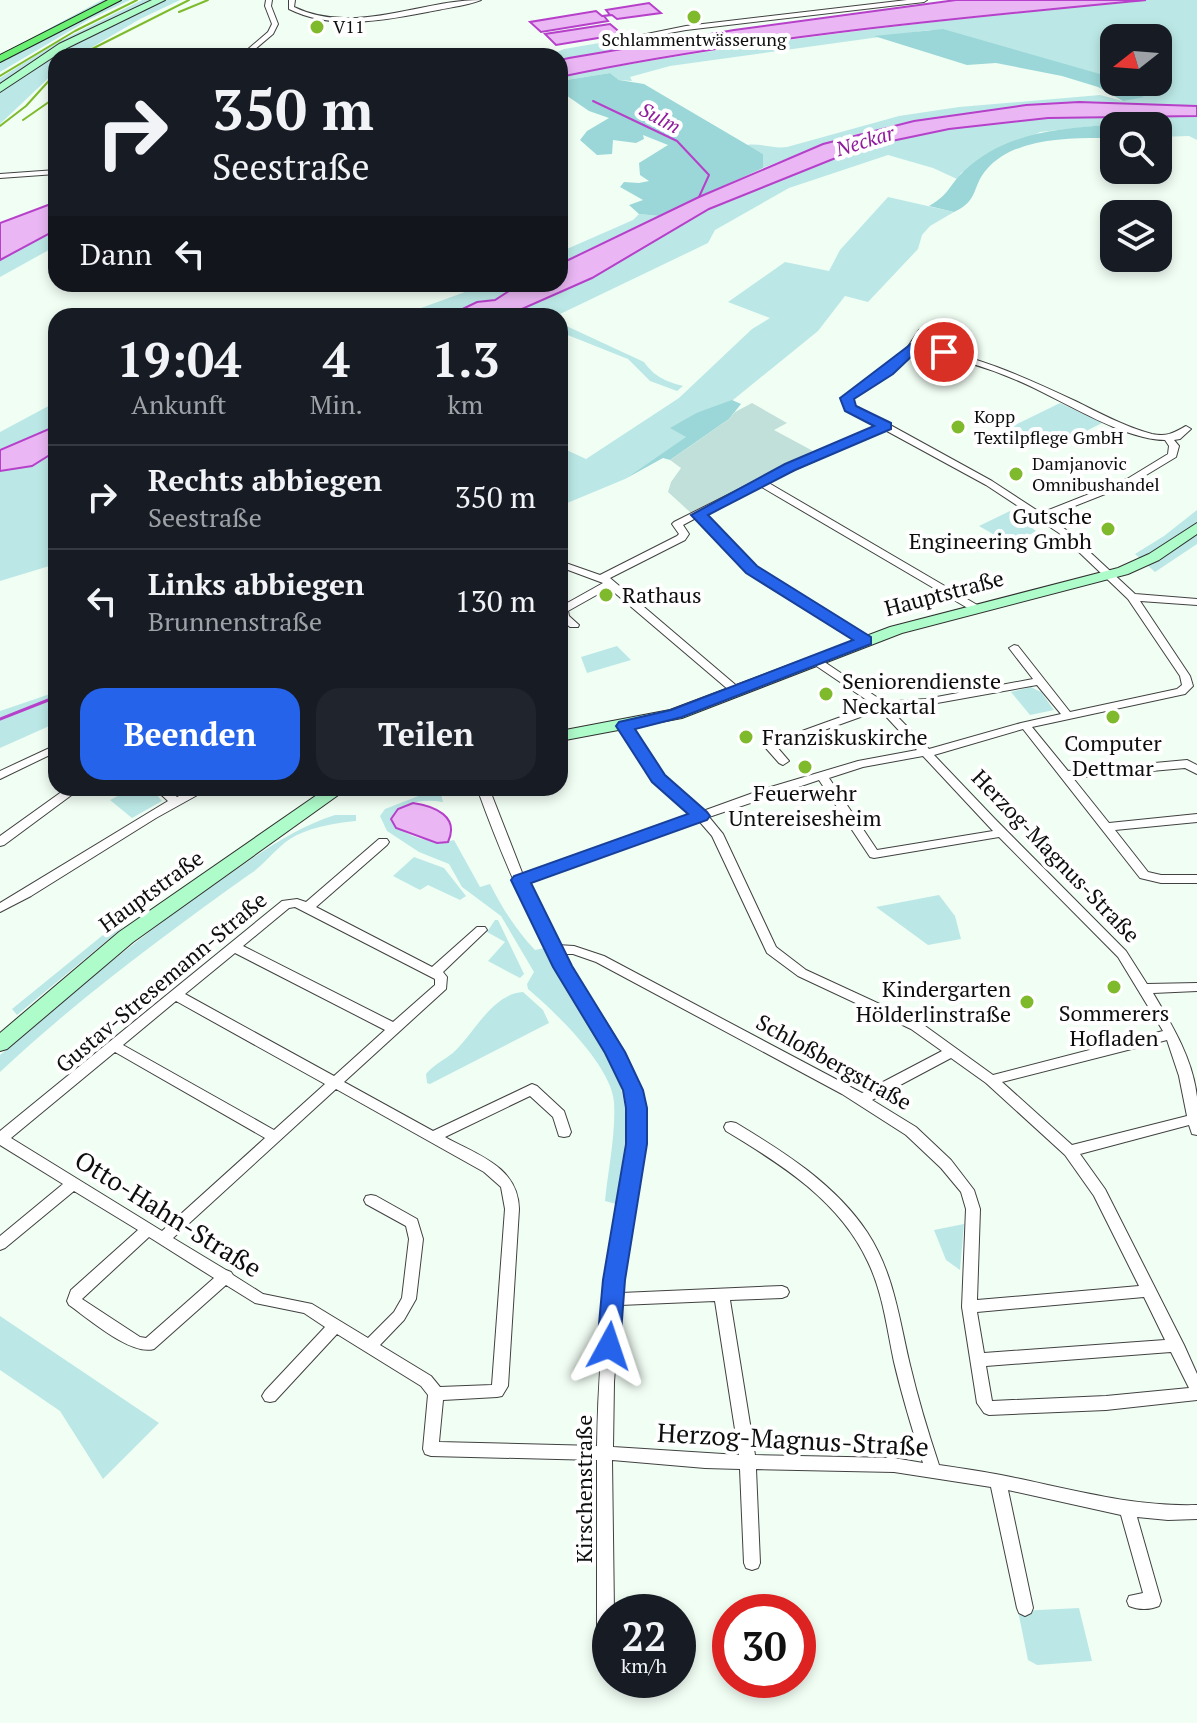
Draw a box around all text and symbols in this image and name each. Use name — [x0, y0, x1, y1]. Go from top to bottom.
marker: Schlammentwässerung — [685, 8, 703, 26]
place label: V11 — [333, 14, 365, 38]
marker: V11 — [308, 18, 326, 36]
north arrow — [1100, 24, 1172, 96]
map controls — [1100, 24, 1172, 272]
place label: Schlammentwässerung — [602, 27, 787, 51]
text: 350 m — [212, 72, 374, 146]
icon: right — [80, 80, 184, 184]
water label: Sulm — [635, 96, 686, 140]
button: search — [1100, 112, 1172, 184]
water label: Neckar — [831, 118, 899, 162]
text: Seestraße — [212, 143, 370, 190]
button: layers — [1100, 200, 1172, 272]
icon: left — [168, 232, 212, 276]
text: Dann — [80, 234, 152, 274]
pin — [910, 318, 978, 386]
text: 19:04 — [116, 327, 241, 391]
text: 4 — [323, 327, 350, 391]
text: 1.3 — [431, 327, 500, 391]
icon: arrive — [922, 330, 966, 374]
text: Ankunft — [131, 387, 226, 421]
text: Min. — [310, 387, 363, 421]
text: km — [447, 387, 483, 421]
place label: Kopp Textilpflege GmbH — [974, 404, 1124, 449]
marker: Kopp Textilpflege GmbH — [949, 418, 967, 436]
place label: Damjanovic Omnibushandel — [1032, 451, 1160, 496]
text: Rechts abbiegen — [148, 460, 382, 500]
marker: Damjanovic Omnibushandel — [1007, 465, 1025, 483]
icon: right — [80, 475, 124, 519]
text: 350 m — [455, 477, 536, 517]
text: Seestraße — [148, 500, 262, 534]
place label: Gutsche Engineering Gmbh — [909, 501, 1092, 555]
marker: Gutsche Engineering Gmbh — [1099, 520, 1117, 538]
street label: Hauptstraße — [881, 563, 1007, 622]
text: Links abbiegen — [148, 564, 364, 604]
icon: left — [80, 579, 124, 623]
place label: Rathaus — [622, 580, 701, 609]
text: 130 m — [455, 581, 536, 621]
marker: Rathaus — [597, 586, 615, 604]
text: Brunnenstraße — [148, 604, 322, 638]
place label: Seniorendienste Neckartal — [842, 666, 1001, 720]
marker: Seniorendienste Neckartal — [817, 685, 835, 703]
button: Beenden — [80, 688, 300, 780]
button: Teilen — [316, 688, 536, 780]
marker: Computer Dettmar — [1104, 708, 1122, 726]
place label: Franziskuskirche — [762, 722, 928, 751]
marker: Franziskuskirche — [737, 728, 755, 746]
place label: Computer Dettmar — [1064, 728, 1162, 782]
marker: Feuerwehr Untereisesheim — [796, 758, 814, 776]
street label: Herzog-Magnus-Straße — [966, 763, 1147, 948]
place label: Feuerwehr Untereisesheim — [729, 778, 881, 832]
street label: Hauptstraße — [93, 843, 209, 938]
street label: Gustav-Stresemann-Straße — [49, 885, 272, 1079]
place label: Kindergarten Hölderlinstraße — [856, 974, 1011, 1028]
marker: Sommerers Hofladen — [1105, 978, 1123, 996]
marker: Kindergarten Hölderlinstraße — [1018, 993, 1036, 1011]
place label: Sommerers Hofladen — [1059, 998, 1169, 1052]
street label: Schloßbergstraße — [751, 1007, 917, 1116]
street label: Otto-Hahn-Straße — [69, 1142, 268, 1284]
position arrow — [567, 1304, 651, 1388]
street label: Kirschenstraße — [569, 1415, 598, 1563]
street label: Herzog-Magnus-Straße — [656, 1415, 930, 1463]
speed limit sign: 30 — [712, 1594, 816, 1698]
text: 22 — [621, 1609, 667, 1662]
text: km/h — [621, 1652, 667, 1679]

